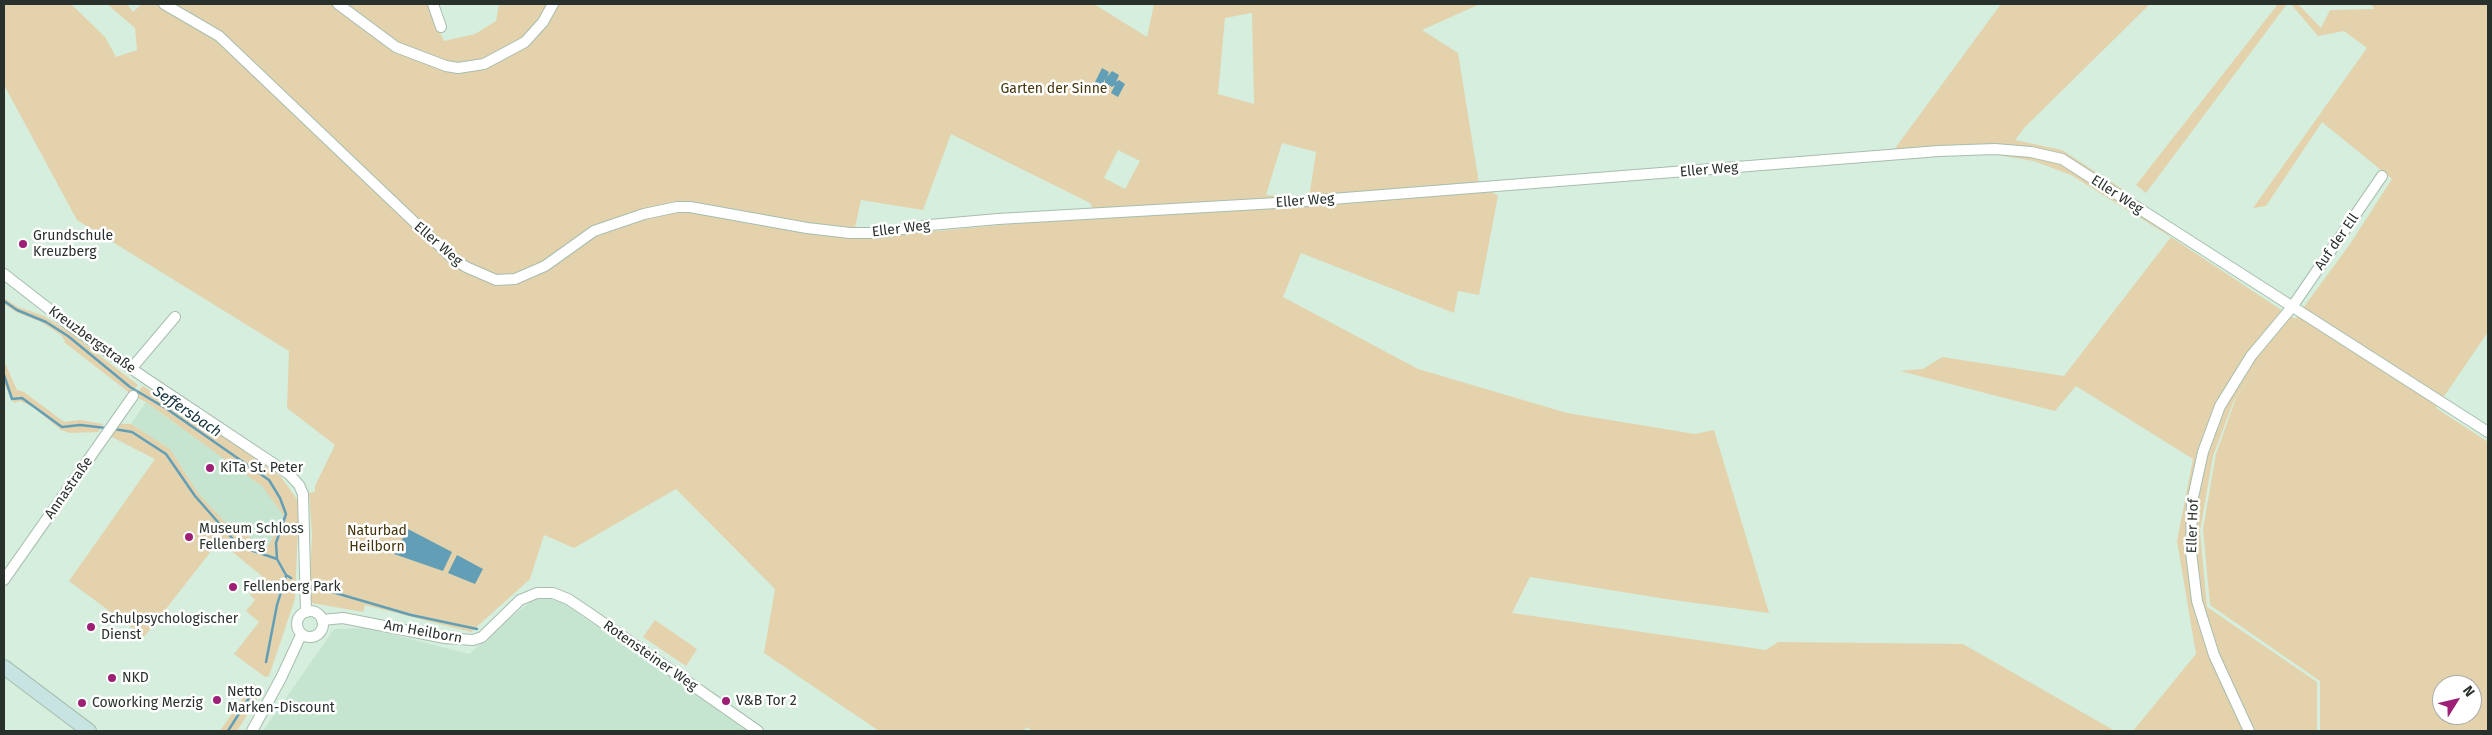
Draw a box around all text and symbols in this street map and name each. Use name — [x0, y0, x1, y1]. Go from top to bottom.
park label: Garten der Sinne — [1001, 81, 1107, 97]
street label: Eller Weg — [1679, 159, 1739, 181]
street label: Eller Weg — [2088, 172, 2146, 218]
street label: Eller Weg — [1275, 191, 1335, 211]
street label: Auf der Ell — [2311, 210, 2363, 274]
street label: Eller Weg — [871, 217, 931, 241]
street label: Eller Weg — [410, 218, 466, 270]
place label: Grundschule Kreuzberg — [33, 228, 113, 260]
marker: Grundschule Kreuzberg — [17, 238, 29, 250]
street label: Kreuzbergstraße — [45, 303, 139, 377]
water label: Seffersbach — [149, 383, 225, 441]
street label: Annastraße — [41, 454, 97, 522]
place label: KiTa St. Peter — [220, 460, 303, 476]
marker: KiTa St. Peter — [204, 462, 216, 474]
street label: Eller Hof — [2184, 498, 2202, 554]
place label: Museum Schloss Fellenberg — [199, 521, 304, 554]
park label: Naturbad Heilborn — [347, 523, 407, 556]
marker: Museum Schloss Fellenberg — [183, 531, 195, 543]
place label: Fellenberg Park — [243, 579, 341, 595]
marker: Fellenberg Park — [227, 581, 239, 593]
place label: Schulpsychologischer Dienst — [101, 611, 238, 644]
street label: Am Heilborn — [383, 617, 463, 647]
street label: Rotensteiner Weg — [600, 617, 700, 695]
marker: Schulpsychologischer Dienst — [85, 621, 97, 633]
place label: NKD — [122, 670, 149, 686]
marker: NKD — [106, 672, 118, 684]
north arrow — [2432, 675, 2482, 725]
text: N — [2459, 683, 2478, 700]
place label: Netto Marken-Discount — [227, 684, 335, 716]
place label: V&B Tor 2 — [736, 693, 797, 709]
marker: Netto Marken-Discount — [211, 694, 223, 706]
place label: Coworking Merzig — [92, 695, 203, 711]
marker: V&B Tor 2 — [720, 695, 732, 707]
marker: Coworking Merzig — [76, 697, 88, 709]

